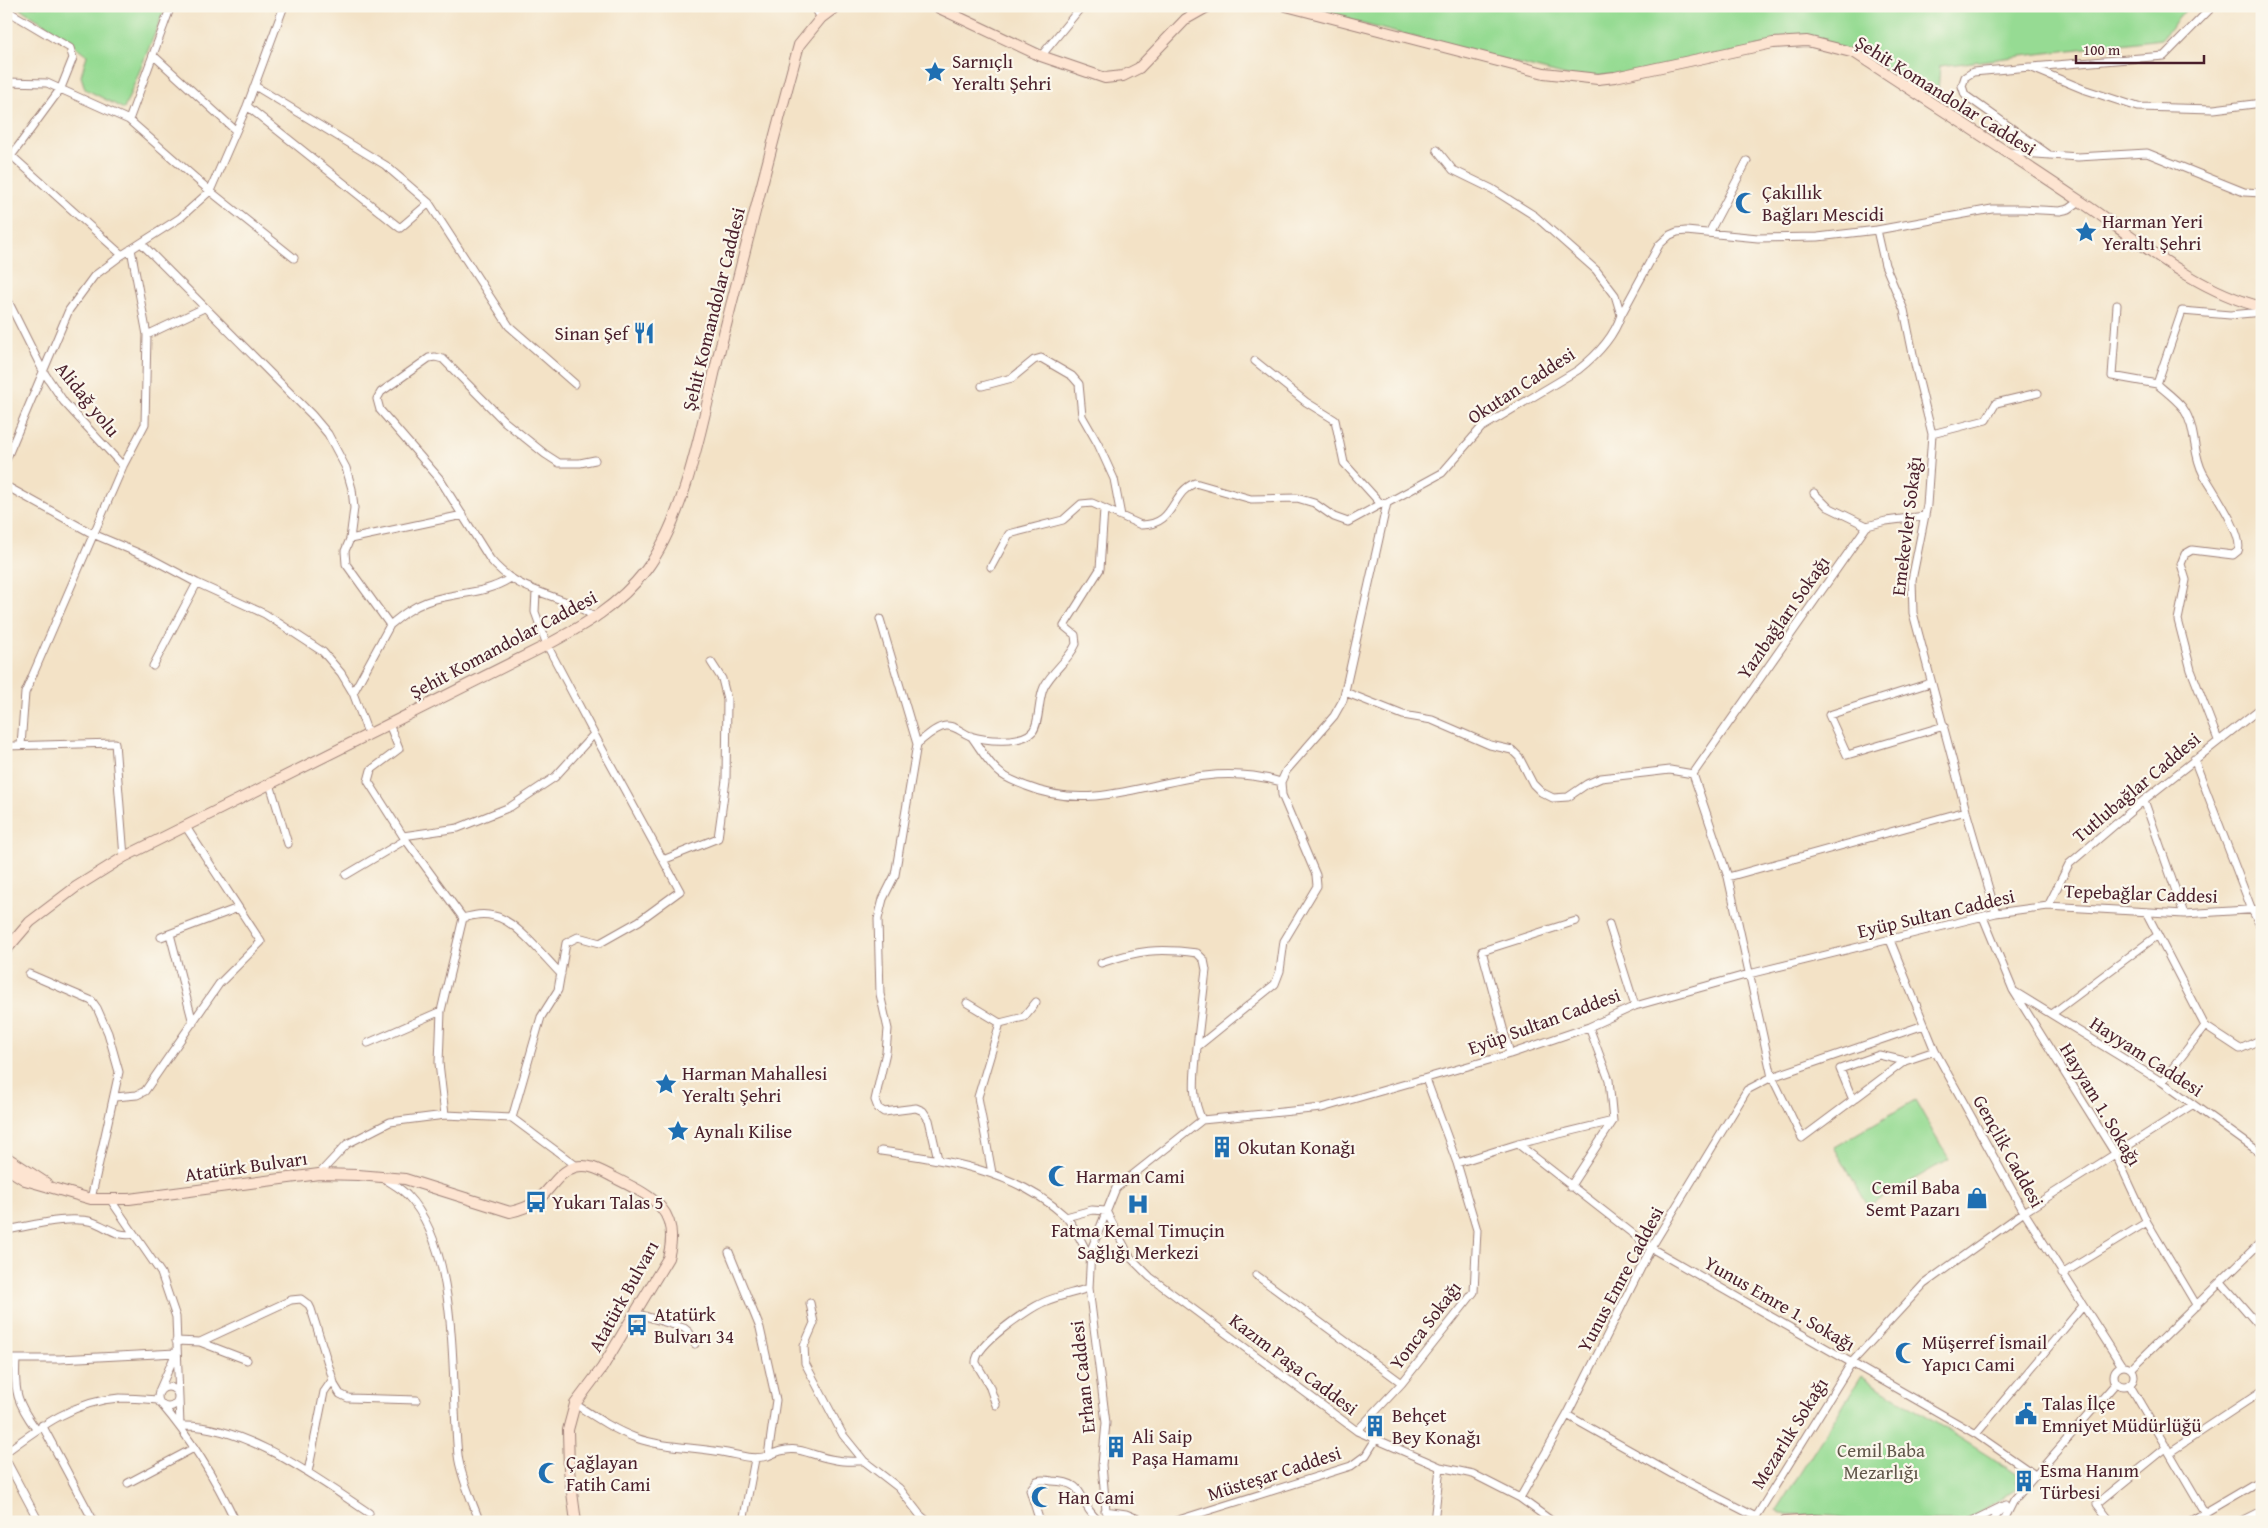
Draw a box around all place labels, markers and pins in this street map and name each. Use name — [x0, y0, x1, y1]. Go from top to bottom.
place label: Sarnıçlı Yeraltı Şehri — [952, 47, 1051, 97]
place icon: Sarnıçlı Yeraltı Şehri — [922, 59, 948, 85]
place label: Çakıllık Bağları Mescidi — [1762, 178, 1884, 228]
mosque icon: Çakıllık Bağları Mescidi — [1733, 190, 1759, 216]
place label: Harman Yeri Yeraltı Şehri — [2102, 207, 2203, 257]
place icon: Harman Yeri Yeraltı Şehri — [2073, 219, 2099, 245]
place label: Sinan Şef — [555, 319, 630, 347]
restaurant icon: Sinan Şef — [631, 320, 657, 346]
place label: Harman Mahallesi Yeraltı Şehri — [682, 1059, 827, 1109]
place icon: Harman Mahallesi Yeraltı Şehri — [653, 1071, 679, 1097]
place label: Aynalı Kilise — [694, 1117, 792, 1145]
place icon: Aynalı Kilise — [665, 1118, 691, 1144]
place label: Okutan Konağı — [1238, 1133, 1355, 1161]
building icon: Okutan Konağı — [1209, 1134, 1235, 1160]
place label: Harman Cami — [1076, 1162, 1185, 1190]
mosque icon: Harman Cami — [1046, 1163, 1072, 1189]
place label: Cemil Baba Semt Pazarı — [1866, 1173, 1960, 1223]
shop icon: Cemil Baba Semt Pazarı — [1964, 1185, 1990, 1211]
place label: Yukarı Talas 5 — [552, 1188, 664, 1216]
bus stop icon: Yukarı Talas 5 — [523, 1189, 549, 1215]
hospital icon: Fatma Kemal Timuçin Sağlığı Merkezi — [1125, 1191, 1151, 1217]
place label: Fatma Kemal Timuçin Sağlığı Merkezi — [1051, 1216, 1225, 1266]
place label: Atatürk Bulvarı 34 — [654, 1300, 734, 1350]
bus stop icon: Atatürk Bulvarı 34 — [624, 1312, 650, 1338]
place label: Müşerref İsmail Yapıcı Cami — [1922, 1328, 2047, 1378]
mosque icon: Müşerref İsmail Yapıcı Cami — [1893, 1340, 1919, 1366]
place label: Talas İlçe Emniyet Müdürlüğü — [2042, 1389, 2202, 1439]
place label: Behçet Bey Konağı — [1392, 1401, 1481, 1451]
public building icon: Talas İlçe Emniyet Müdürlüğü — [2013, 1401, 2039, 1427]
building icon: Behçet Bey Konağı — [1362, 1413, 1388, 1439]
place label: Ali Saip Paşa Hamamı — [1132, 1422, 1239, 1472]
building icon: Ali Saip Paşa Hamamı — [1103, 1434, 1129, 1460]
place label: Çağlayan Fatih Cami — [566, 1448, 651, 1498]
place label: Esma Hanım Türbesi — [2040, 1456, 2139, 1506]
mosque icon: Çağlayan Fatih Cami — [536, 1460, 562, 1486]
building icon: Esma Hanım Türbesi — [2011, 1468, 2037, 1494]
place label: Han Cami — [1058, 1483, 1135, 1511]
mosque icon: Han Cami — [1029, 1484, 1055, 1510]

